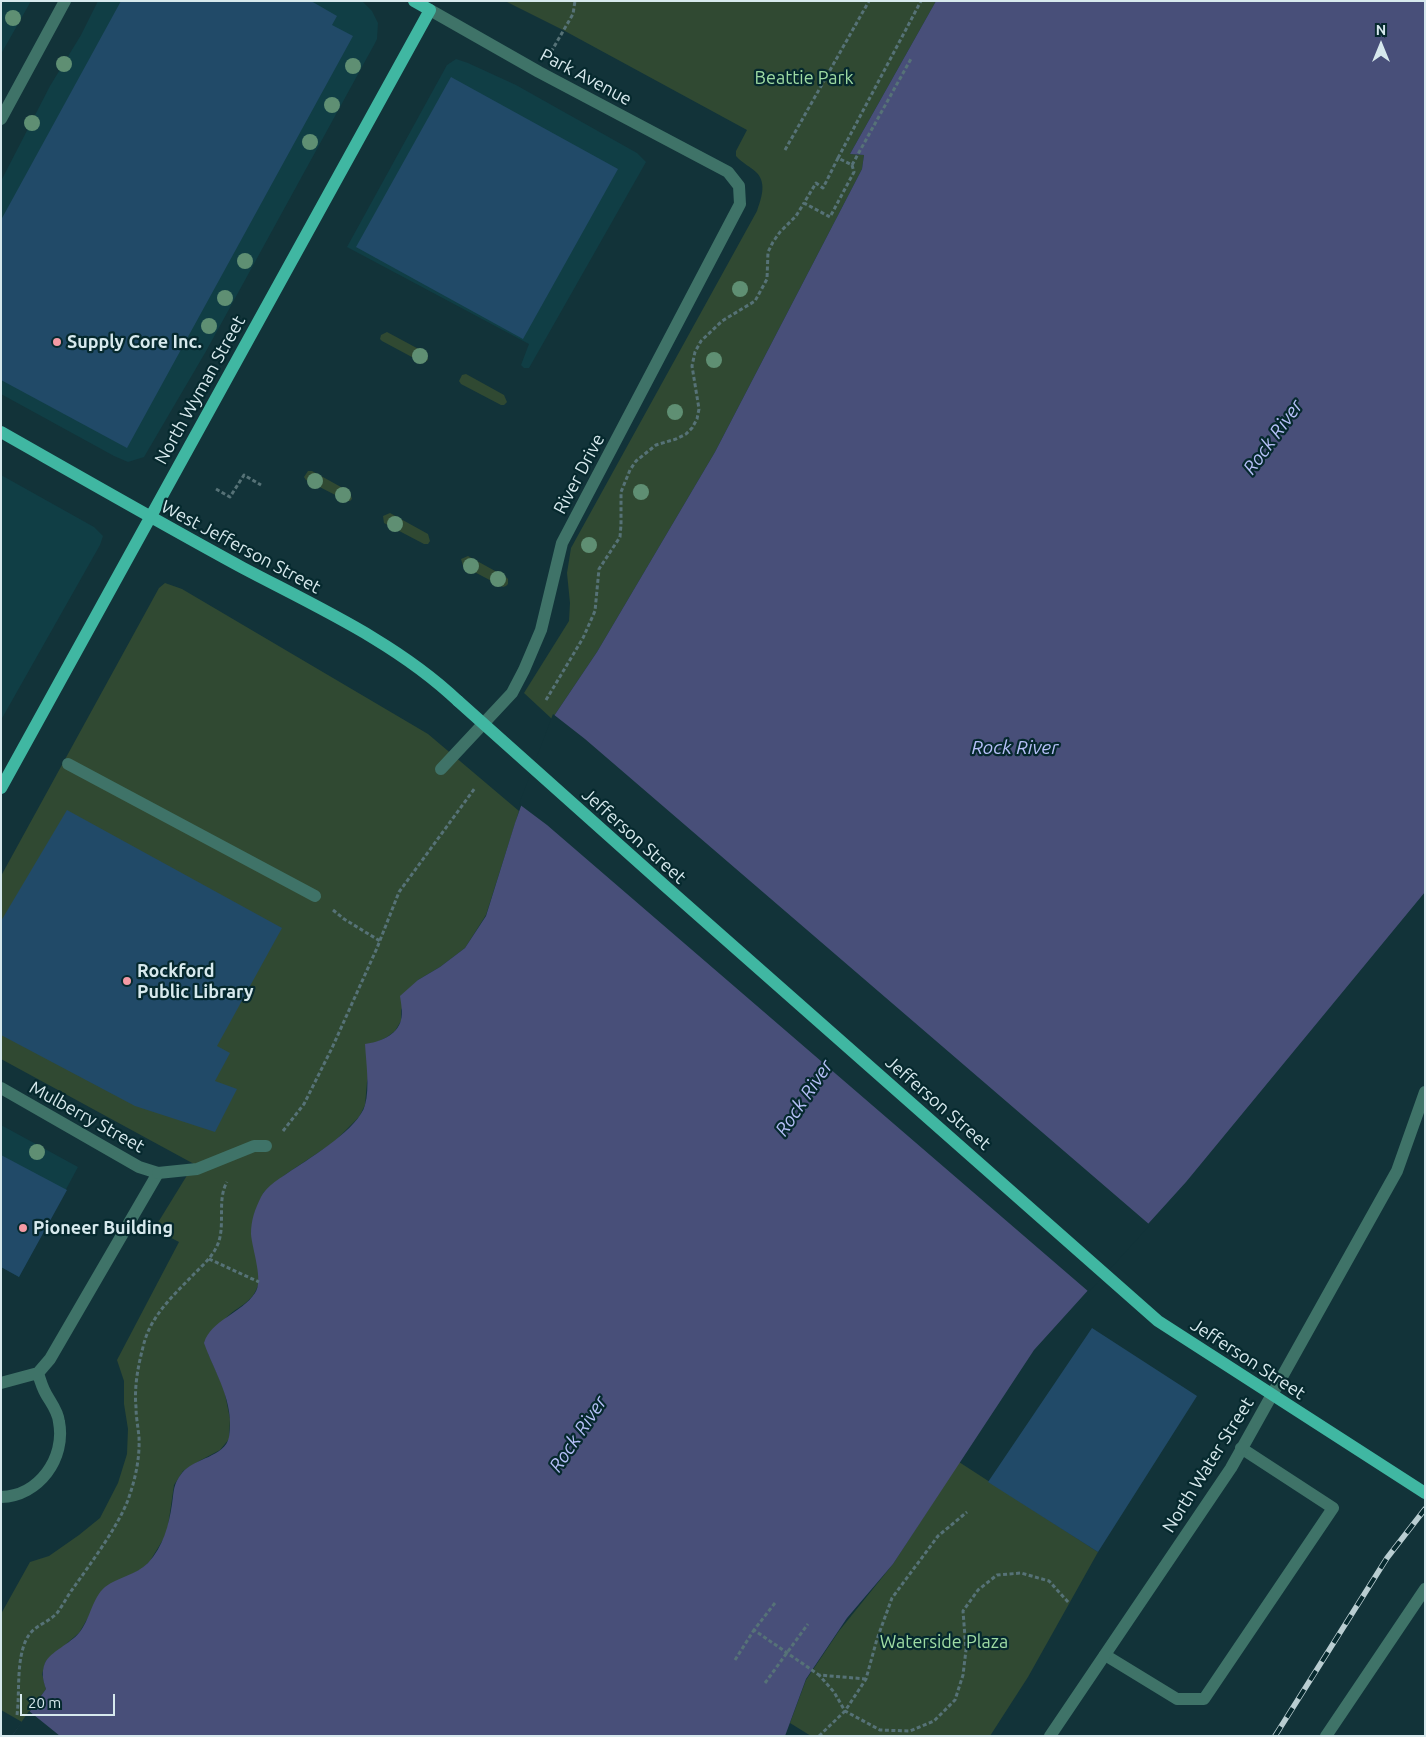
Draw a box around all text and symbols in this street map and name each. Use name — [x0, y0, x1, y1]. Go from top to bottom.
north arrow — [1356, 20, 1406, 70]
text: N — [1376, 22, 1386, 38]
street label: Park Avenue — [537, 44, 635, 110]
park label: Beattie Park — [755, 67, 853, 89]
street label: North Wyman Street — [150, 312, 250, 468]
place label: Supply Core Inc. — [67, 331, 202, 353]
marker: Supply Core Inc. — [51, 336, 63, 348]
water label: Rock River — [1238, 395, 1308, 479]
street label: River Drive — [549, 430, 609, 518]
street label: West Jefferson Street — [158, 496, 324, 598]
water label: Rock River — [972, 737, 1058, 759]
street label: Jefferson Street — [578, 784, 690, 888]
place label: Rockford Public Library — [137, 960, 253, 1002]
marker: Rockford Public Library — [121, 975, 133, 987]
street label: Jefferson Street — [881, 1051, 995, 1155]
water label: Rock River — [770, 1056, 838, 1140]
street label: Mulberry Street — [26, 1076, 148, 1158]
place label: Pioneer Building — [33, 1217, 173, 1239]
marker: Pioneer Building — [17, 1222, 29, 1234]
street label: Jefferson Street — [1187, 1314, 1309, 1404]
water label: Rock River — [544, 1392, 612, 1476]
street label: North Water Street — [1158, 1393, 1258, 1537]
park label: Waterside Plaza — [880, 1631, 1008, 1653]
scale bar — [22, 1684, 118, 1716]
text: 20 m — [28, 1694, 61, 1711]

